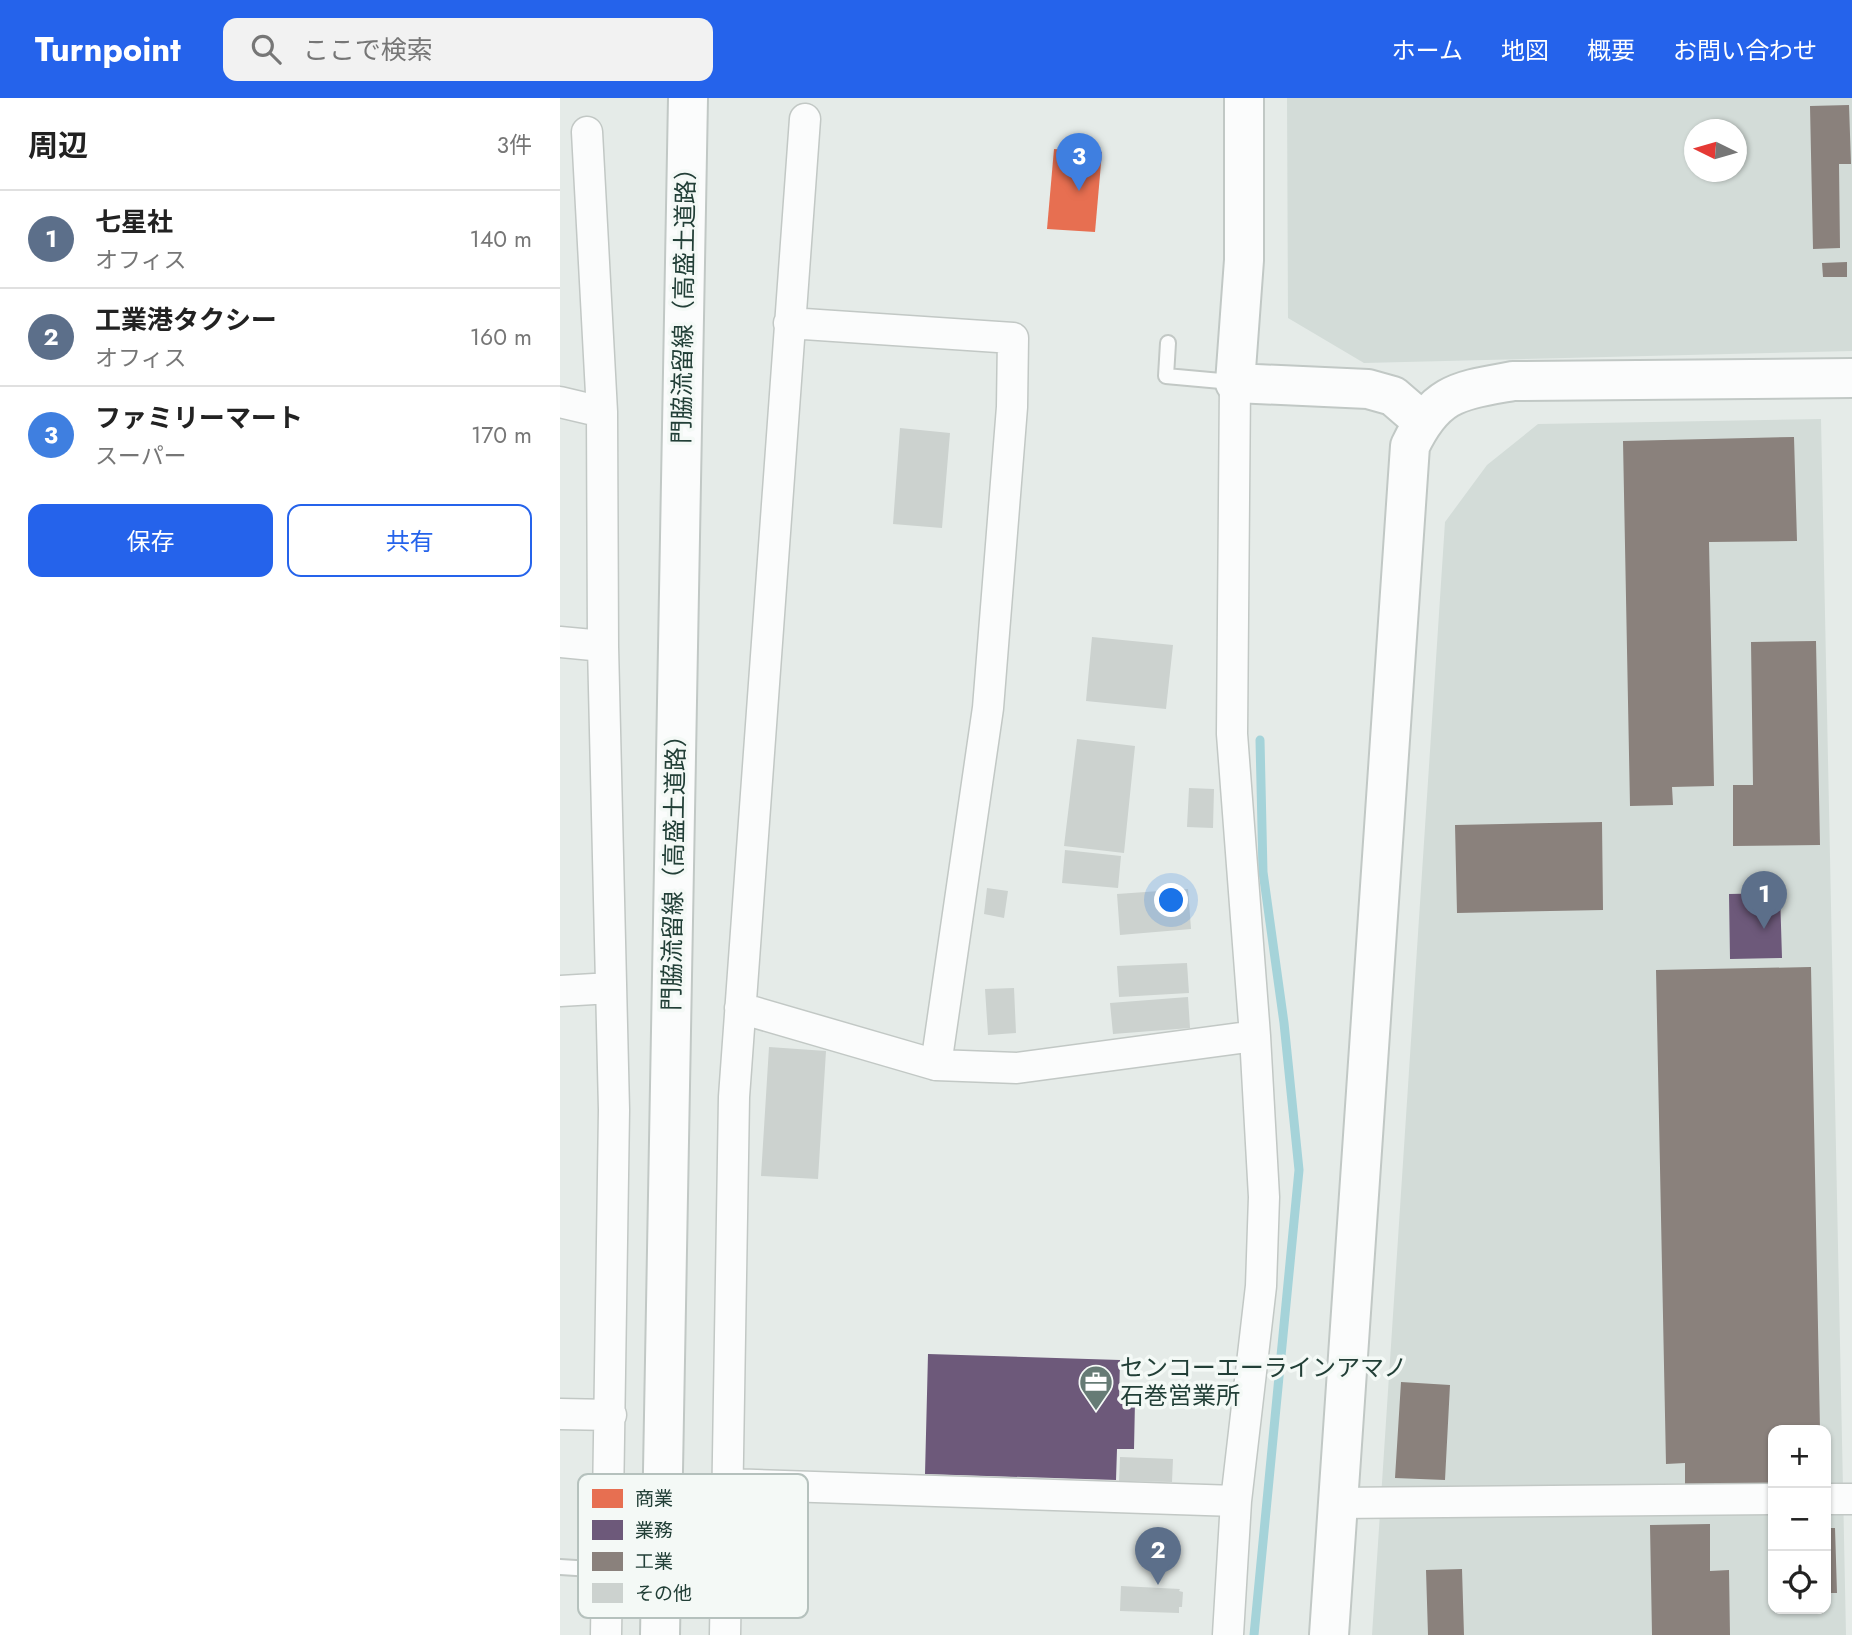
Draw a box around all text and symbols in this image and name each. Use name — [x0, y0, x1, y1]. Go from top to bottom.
search box — [223, 18, 713, 81]
text: Turnpoint — [35, 26, 181, 73]
icon: search — [247, 30, 285, 68]
text: ここで検索 — [303, 31, 433, 69]
text: ホーム — [1392, 33, 1463, 68]
text: 地図 — [1501, 33, 1549, 68]
text: 概要 — [1587, 33, 1635, 68]
text: お問い合わせ — [1673, 33, 1817, 68]
north arrow — [1684, 119, 1747, 182]
text: 周辺 — [28, 124, 88, 167]
text: 3件 — [496, 128, 532, 162]
pin: 3 — [1056, 133, 1102, 191]
street label: 門脇流留線（高盛土道路） — [663, 156, 704, 444]
text: 七星社 — [95, 203, 173, 241]
text: 1 — [45, 222, 57, 256]
text: 140 m — [470, 222, 532, 256]
text: オフィス — [95, 243, 187, 277]
text: 工業港タクシー — [95, 301, 277, 339]
text: 2 — [43, 320, 59, 354]
text: 160 m — [470, 320, 532, 354]
text: オフィス — [95, 341, 187, 375]
text: ファミリーマート — [95, 399, 303, 437]
text: 3 — [44, 418, 58, 452]
text: 170 m — [471, 418, 532, 452]
text: スーパー — [95, 439, 187, 473]
button: 保存 — [28, 504, 273, 577]
button: 共有 — [287, 504, 532, 577]
street label: 門脇流留線（高盛土道路） — [653, 723, 694, 1011]
pin: 1 — [1741, 871, 1787, 929]
your location — [1154, 883, 1188, 917]
place label: センコーエーラインアマノ 石巻営業所 — [1120, 1350, 1407, 1413]
office icon: センコーエーラインアマノ 石巻営業所 — [1077, 1363, 1115, 1412]
map controls — [1768, 1425, 1831, 1614]
button: + — [1768, 1425, 1831, 1488]
legend — [578, 1474, 808, 1618]
text: 商業 — [635, 1485, 673, 1512]
button: − — [1768, 1488, 1831, 1551]
text: 業務 — [635, 1517, 673, 1544]
pin: 2 — [1135, 1527, 1181, 1585]
text: 工業 — [635, 1548, 673, 1575]
button: locate — [1768, 1551, 1831, 1614]
text: その他 — [635, 1580, 692, 1607]

